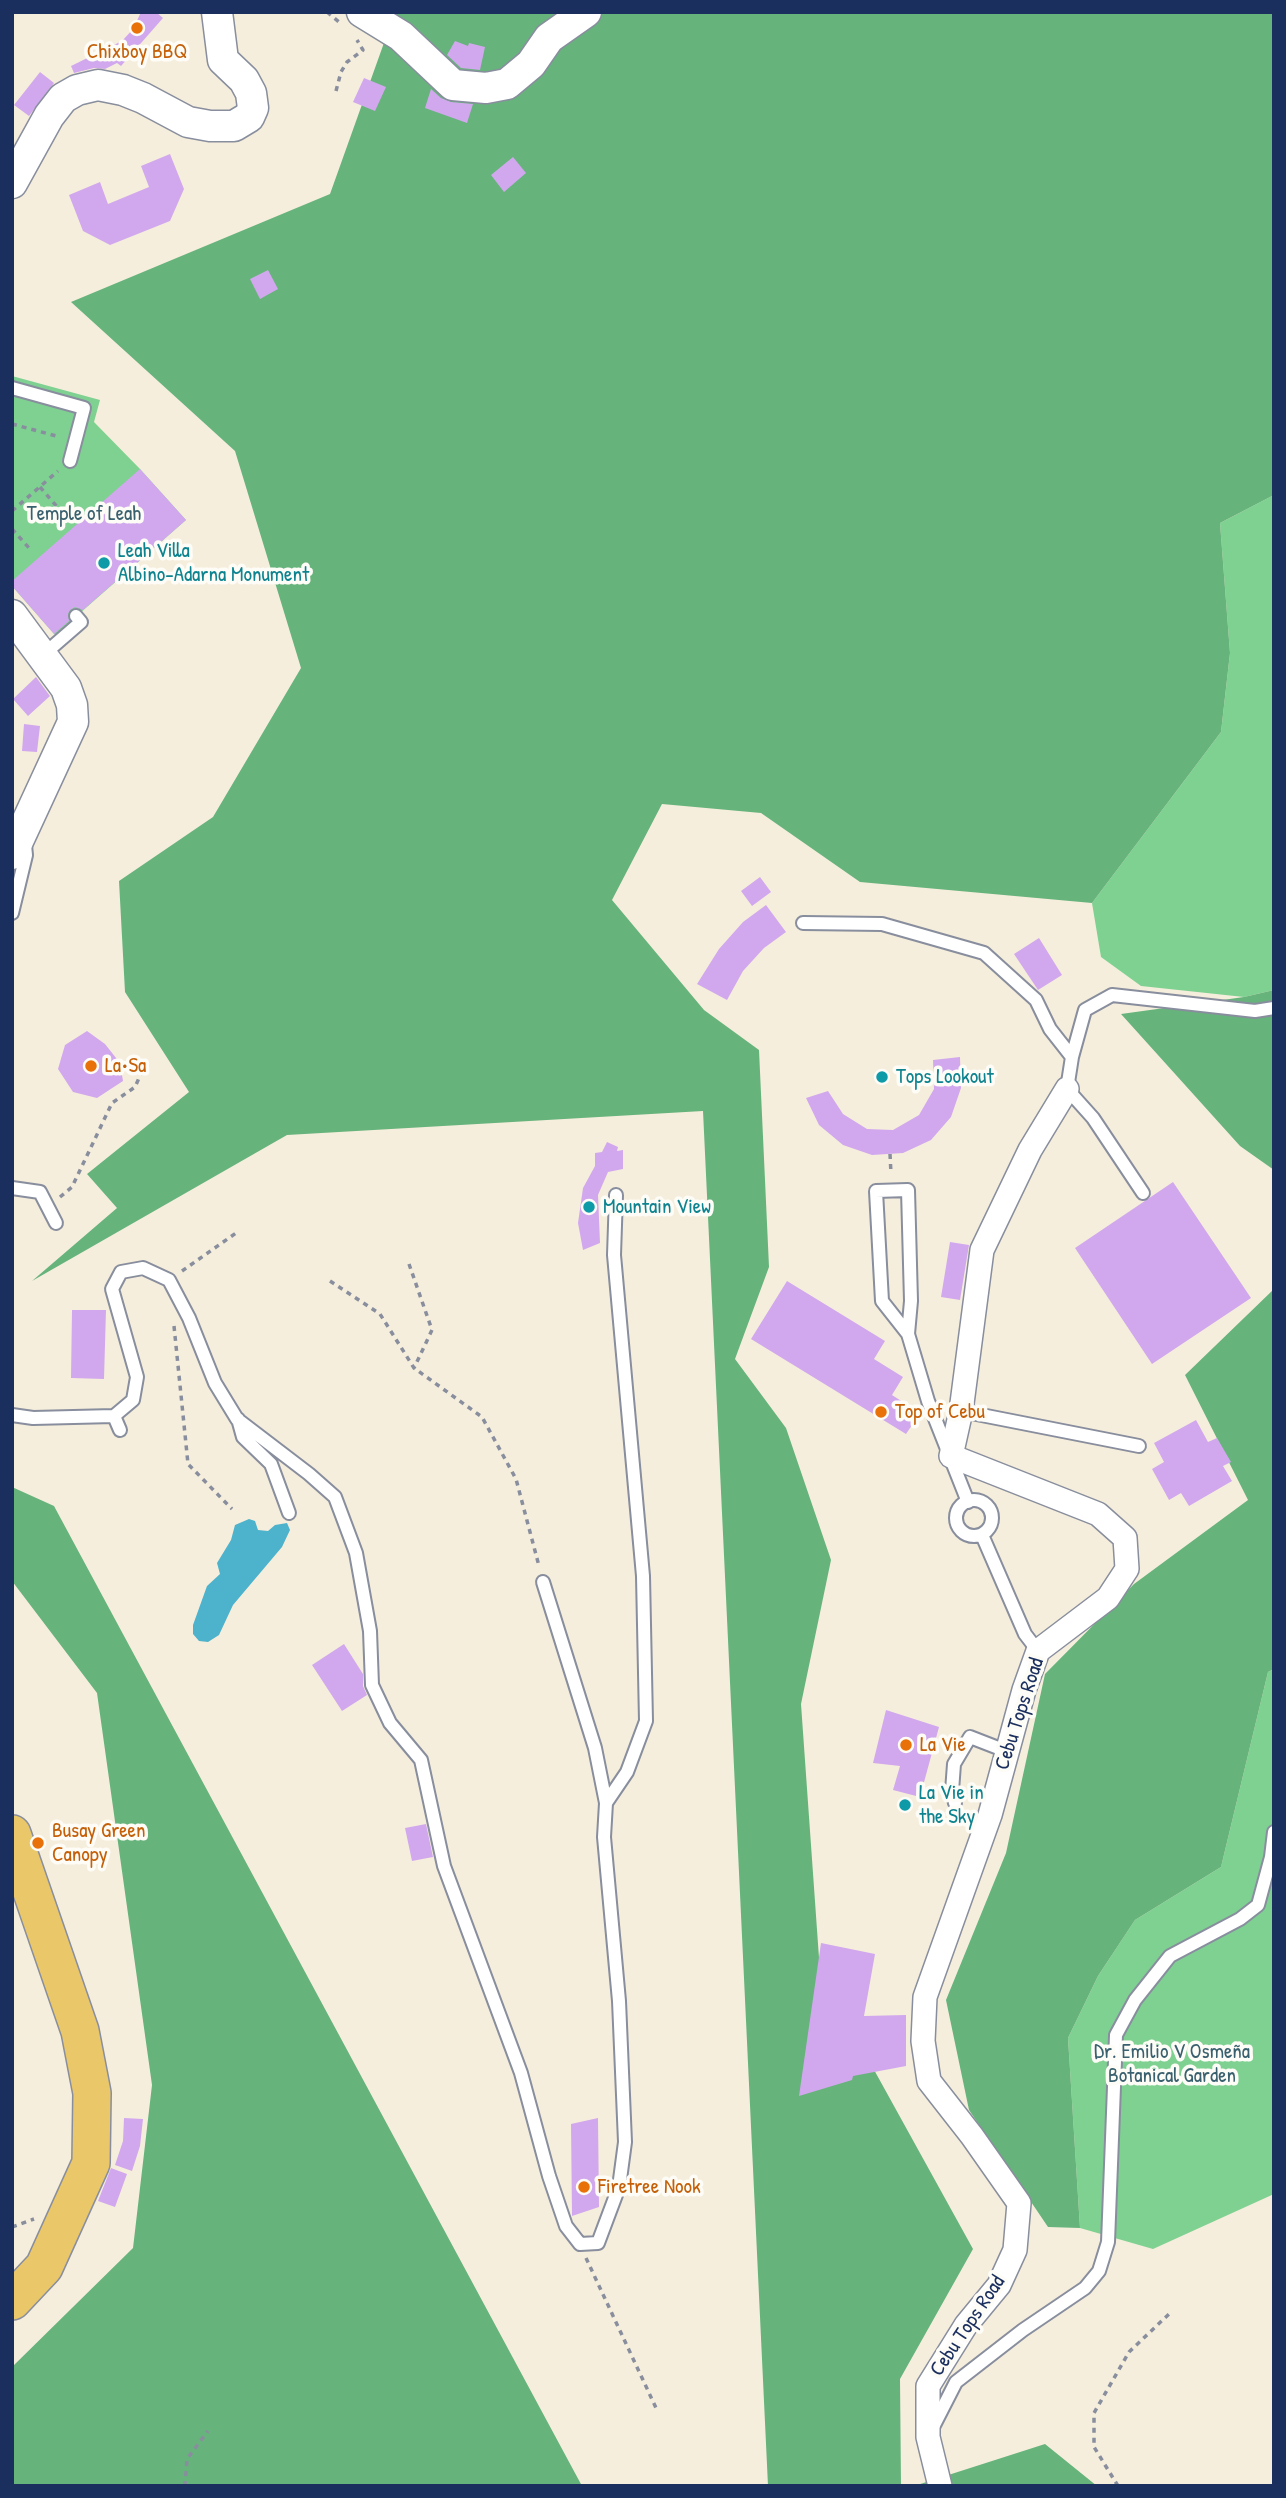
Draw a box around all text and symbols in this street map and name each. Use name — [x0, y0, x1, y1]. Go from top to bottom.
marker: Chixboy BBQ — [129, 20, 145, 36]
place label: Chixboy BBQ — [87, 39, 187, 65]
park label: Temple of Leah — [27, 501, 141, 527]
place label: Leah Villa Albino-Adarna Monument — [118, 538, 309, 588]
marker: Leah Villa Albino-Adarna Monument — [96, 555, 112, 571]
place label: La•Sa — [105, 1053, 146, 1079]
marker: La•Sa — [83, 1058, 99, 1074]
place label: Tops Lookout — [896, 1064, 994, 1090]
marker: Tops Lookout — [874, 1069, 890, 1085]
place label: Mountain View — [603, 1194, 711, 1220]
marker: Mountain View — [581, 1199, 597, 1215]
place label: Top of Cebu — [895, 1399, 985, 1425]
marker: Top of Cebu — [873, 1404, 889, 1420]
street label: Cebu Tops Road — [990, 1655, 1050, 1773]
place label: La Vie — [920, 1732, 966, 1758]
marker: La Vie — [898, 1737, 914, 1753]
place label: La Vie in the Sky — [919, 1780, 984, 1830]
marker: La Vie in the Sky — [897, 1797, 913, 1813]
place label: Busay Green Canopy — [52, 1818, 145, 1868]
marker: Busay Green Canopy — [30, 1835, 46, 1851]
park label: Dr. Emilio V Osmeña Botanical Garden — [1094, 2039, 1250, 2089]
place label: Firetree Nook — [598, 2174, 701, 2200]
marker: Firetree Nook — [576, 2179, 592, 2195]
street label: Cebu Tops Road — [925, 2271, 1011, 2381]

